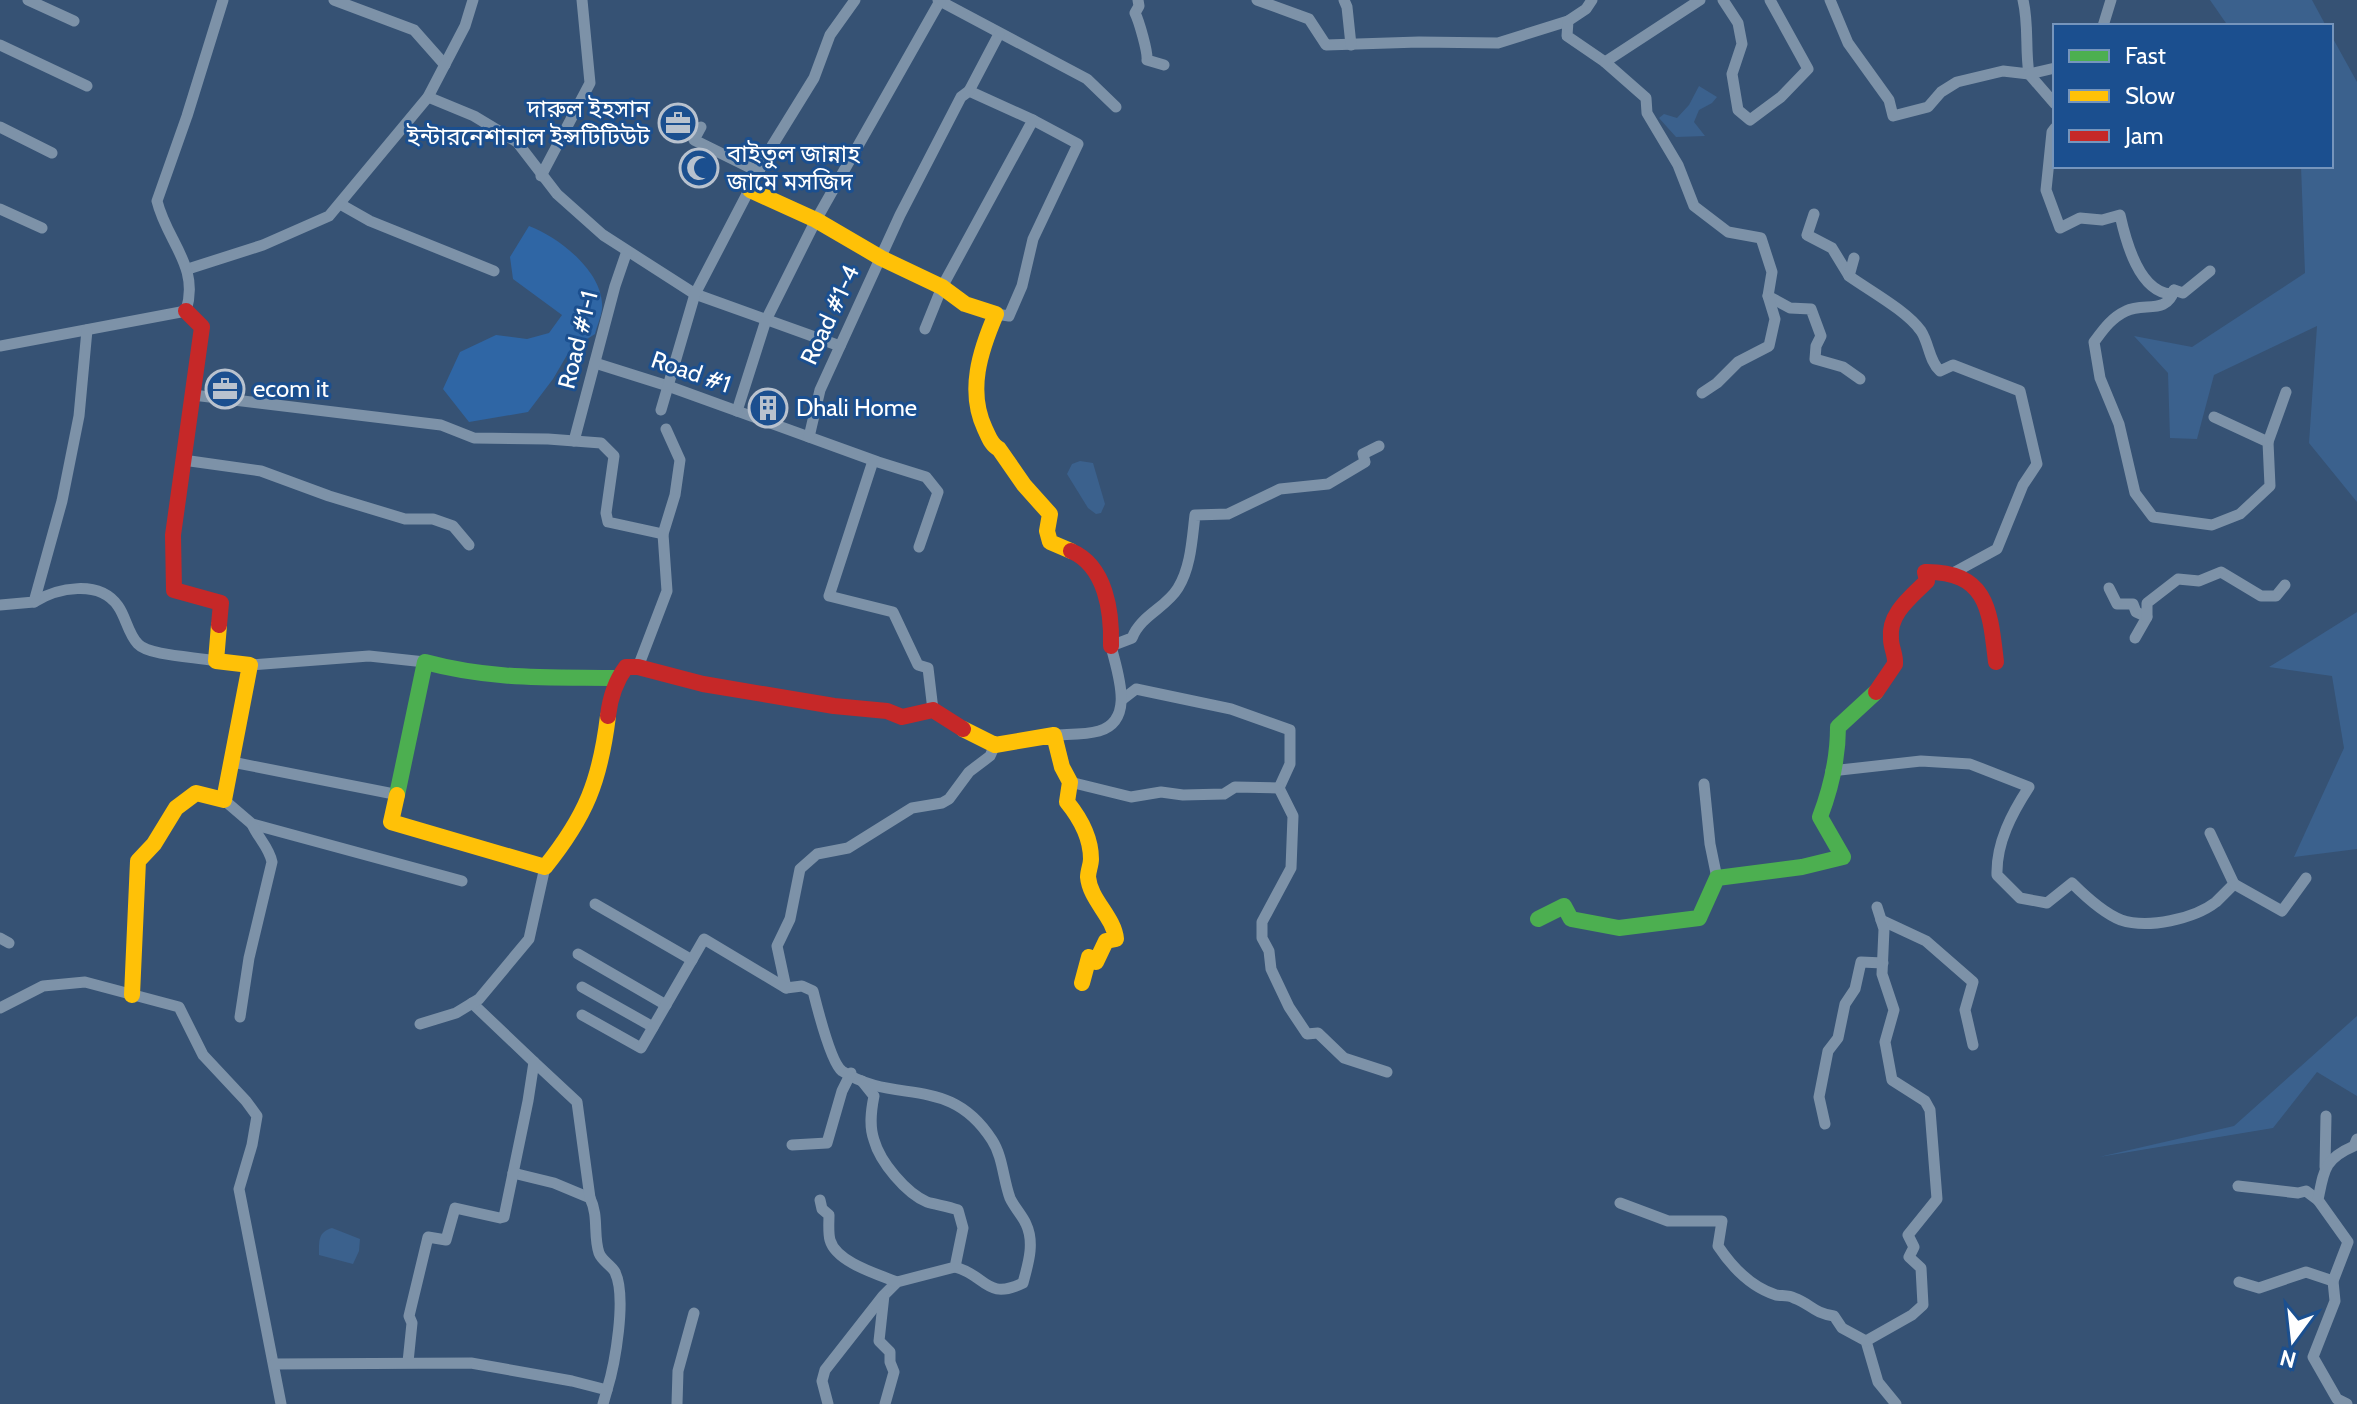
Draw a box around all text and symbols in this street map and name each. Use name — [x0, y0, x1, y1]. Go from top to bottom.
legend — [2053, 24, 2333, 168]
text: Fast — [2125, 41, 2166, 70]
text: Slow — [2125, 81, 2175, 110]
place label: দারুল ইহসান ইন্টারনেশানাল ইন্সটিটিউট — [406, 94, 651, 151]
office icon: দারুল ইহসান ইন্টারনেশানাল ইন্সটিটিউট — [657, 102, 699, 144]
text: Jam — [2124, 121, 2163, 150]
place label: বাইতুল জান্নাহ জামে মসজিদ — [726, 139, 861, 196]
mosque icon: বাইতুল জান্নাহ জামে মসজিদ — [678, 147, 720, 189]
street label: Road #1-4 — [794, 260, 865, 369]
street label: Road #1-1 — [551, 288, 604, 392]
street label: Road #1 — [648, 344, 735, 399]
office icon: ecom it — [204, 368, 246, 410]
place label: ecom it — [253, 374, 329, 403]
building icon: Dhali Home — [747, 387, 789, 429]
place label: Dhali Home — [796, 393, 917, 422]
north arrow — [2253, 1300, 2333, 1380]
text: N — [2277, 1344, 2299, 1374]

